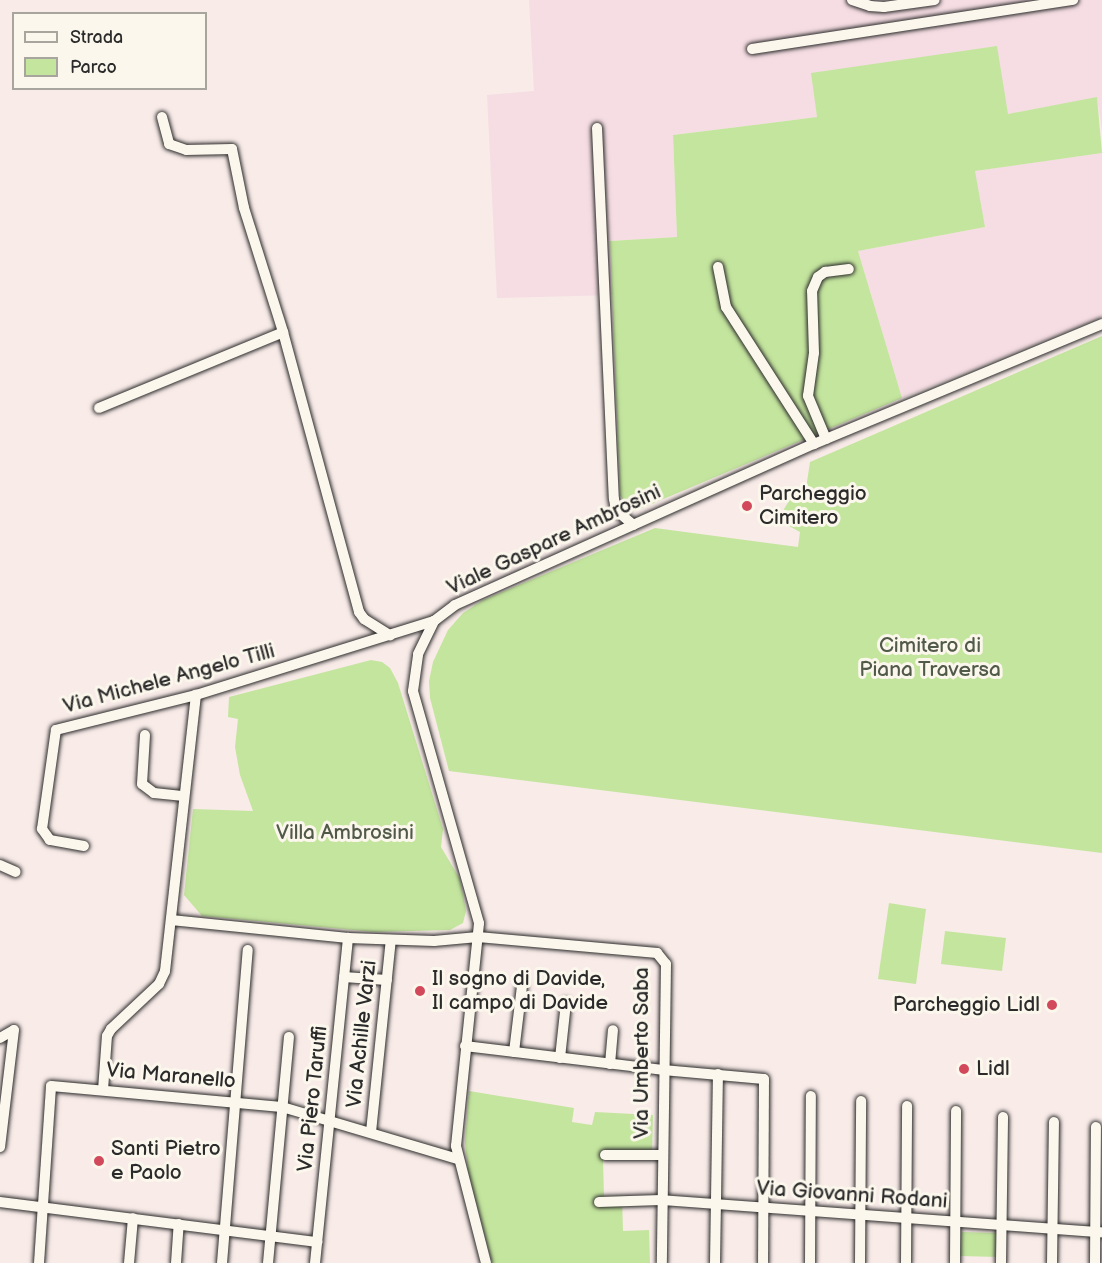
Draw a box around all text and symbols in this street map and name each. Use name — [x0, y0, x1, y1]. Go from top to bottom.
legend — [12, 12, 207, 90]
text: Strada — [70, 27, 123, 48]
text: Parco — [70, 57, 117, 78]
street label: Viale Gaspare Ambrosini — [443, 479, 665, 601]
place label: Parcheggio Cimitero — [759, 481, 867, 531]
marker: Parcheggio Cimitero — [740, 499, 754, 513]
park label: Cimitero di Piana Traversa — [859, 633, 1001, 683]
street label: Via Michele Angelo Tilli — [60, 639, 278, 719]
park label: Villa Ambrosini — [276, 820, 414, 846]
street label: Via Achille Varzi — [342, 959, 382, 1109]
place label: Il sogno di Davide, Il campo di Davide — [432, 966, 608, 1016]
street label: Via Umberto Saba — [629, 967, 655, 1139]
marker: Il sogno di Davide, Il campo di Davide — [413, 984, 427, 998]
place label: Parcheggio Lidl — [893, 992, 1040, 1018]
marker: Parcheggio Lidl — [1045, 998, 1059, 1012]
street label: Via Piero Taruffi — [293, 1024, 333, 1174]
place label: Lidl — [976, 1056, 1010, 1082]
street label: Via Maranello — [105, 1058, 237, 1094]
marker: Lidl — [957, 1062, 971, 1076]
place label: Santi Pietro e Paolo — [111, 1136, 221, 1186]
marker: Santi Pietro e Paolo — [92, 1154, 106, 1168]
street label: Via Giovanni Rodani — [756, 1176, 948, 1214]

